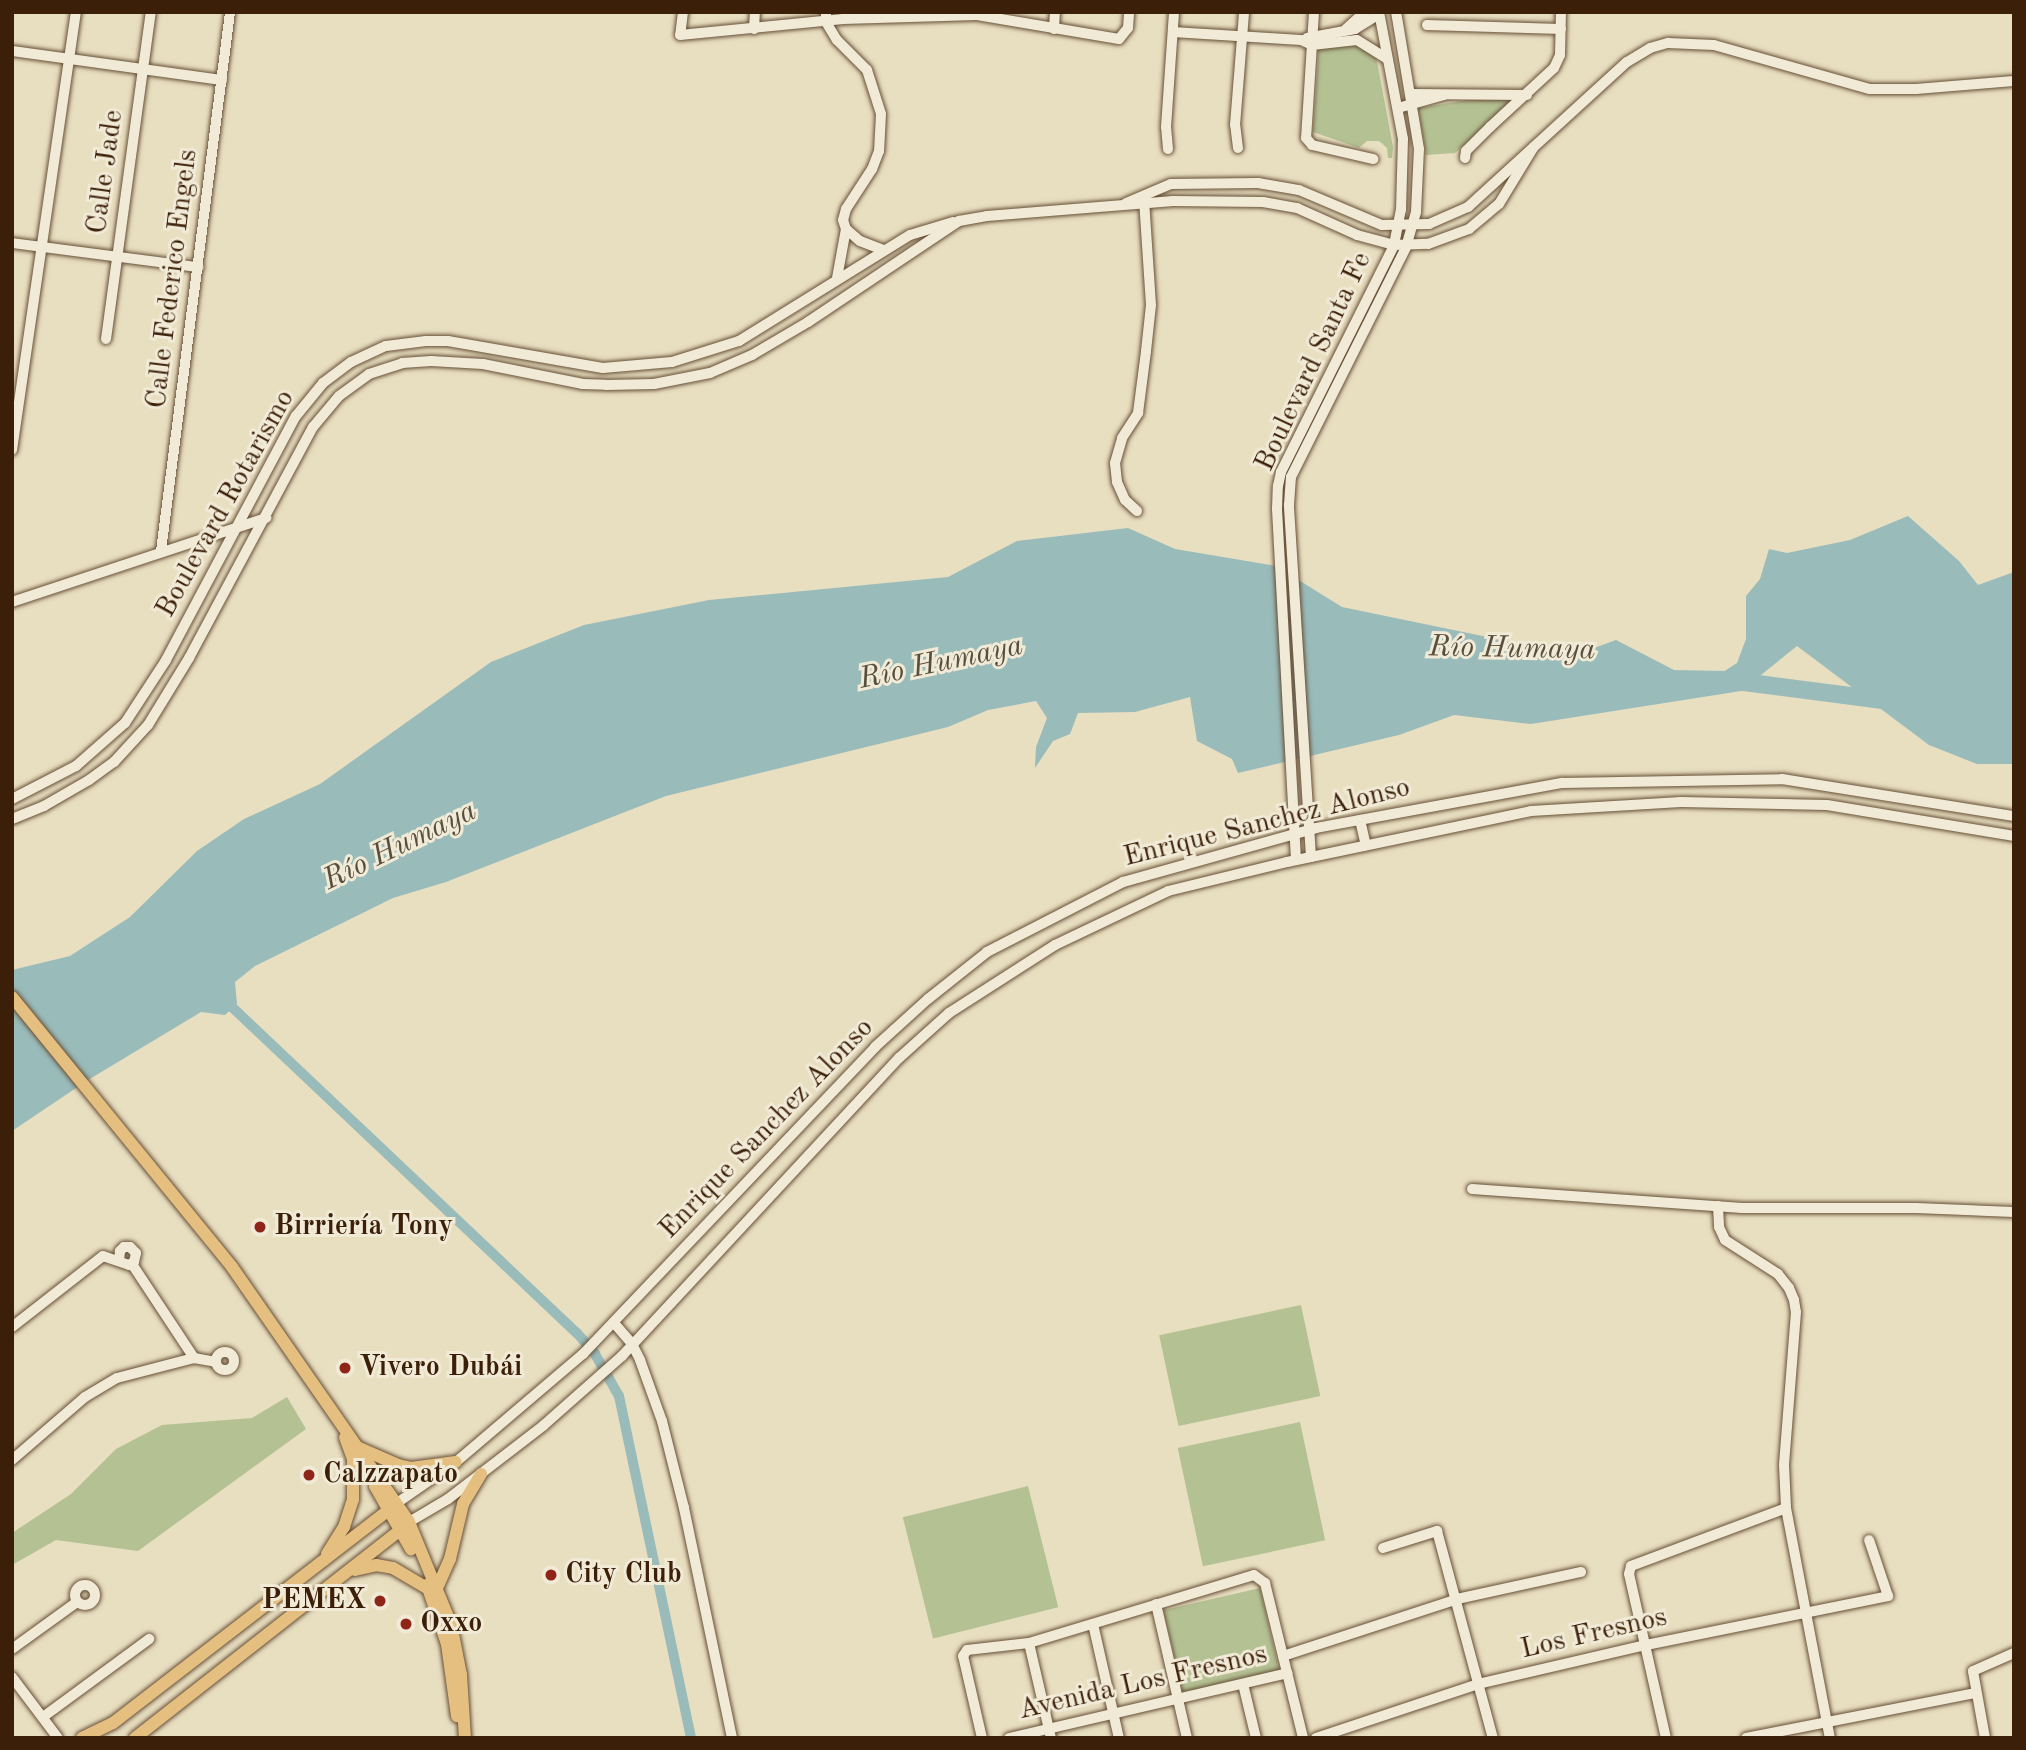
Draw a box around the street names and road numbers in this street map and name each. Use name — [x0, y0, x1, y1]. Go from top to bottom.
street label: Calle Jade — [81, 108, 131, 236]
street label: Calle Federico Engels — [140, 148, 206, 410]
street label: Boulevard Santa Fe — [1249, 247, 1379, 477]
street label: Boulevard Rotarismo — [149, 384, 303, 624]
street label: Enrique Sanchez Alonso — [1120, 771, 1414, 875]
street label: Enrique Sanchez Alonso — [653, 1012, 881, 1246]
street label: Los Fresnos — [1518, 1601, 1670, 1667]
street label: Avenida Los Fresnos — [1015, 1638, 1271, 1728]

